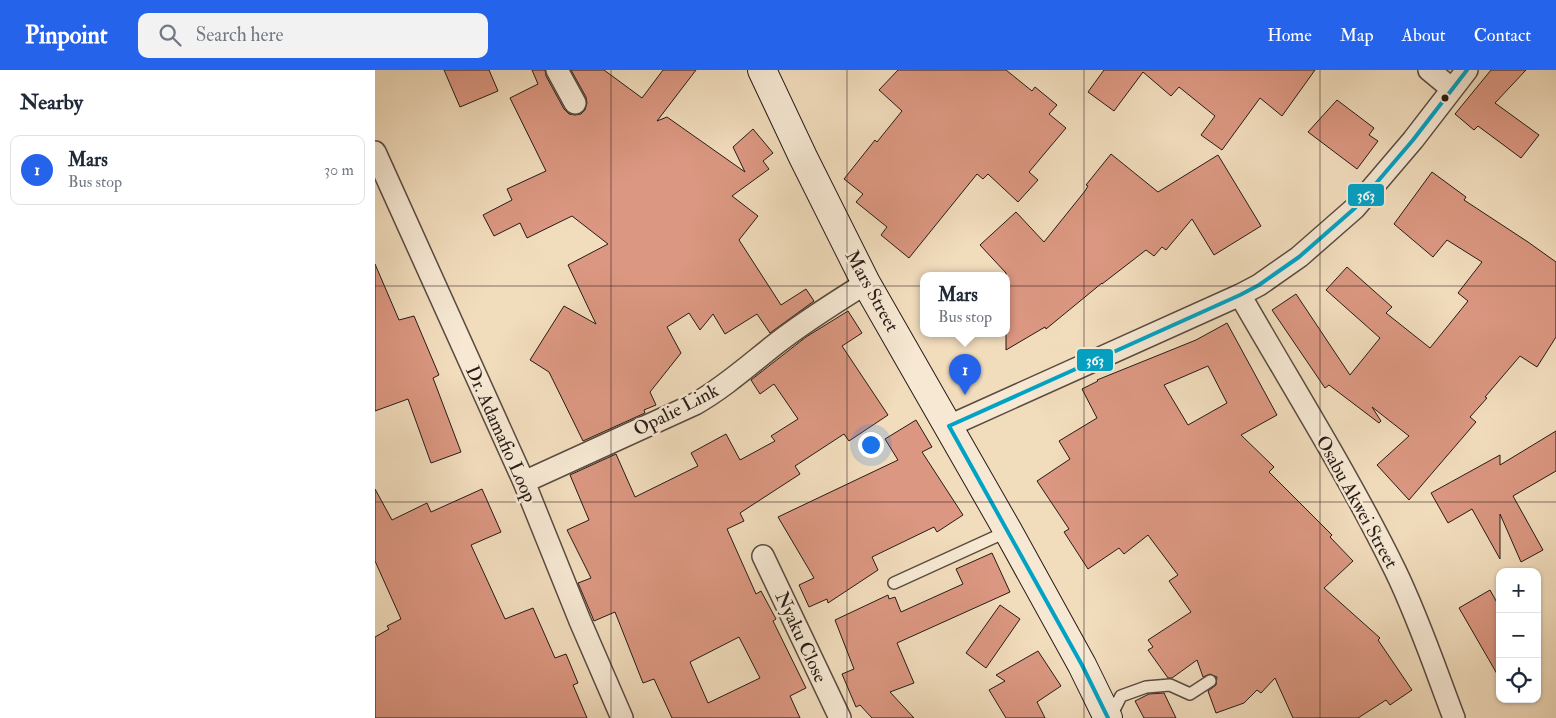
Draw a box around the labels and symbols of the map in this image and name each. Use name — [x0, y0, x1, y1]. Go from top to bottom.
unlabelled marker — [1440, 93, 1450, 103]
line badge: 363 — [1347, 183, 1385, 207]
text: 363 — [1357, 187, 1375, 204]
street label: Mars Street — [840, 246, 904, 336]
line badge: 363 — [1076, 348, 1114, 372]
text: 363 — [1086, 352, 1104, 369]
pin: 1 — [949, 354, 981, 395]
street label: Dr. Adamafio Loop — [459, 362, 542, 506]
street label: Opalie Link — [629, 378, 723, 443]
street label: Osabu Akwei Street — [1311, 431, 1403, 573]
your location — [858, 432, 884, 458]
street label: Nyaku Close — [769, 588, 833, 686]

